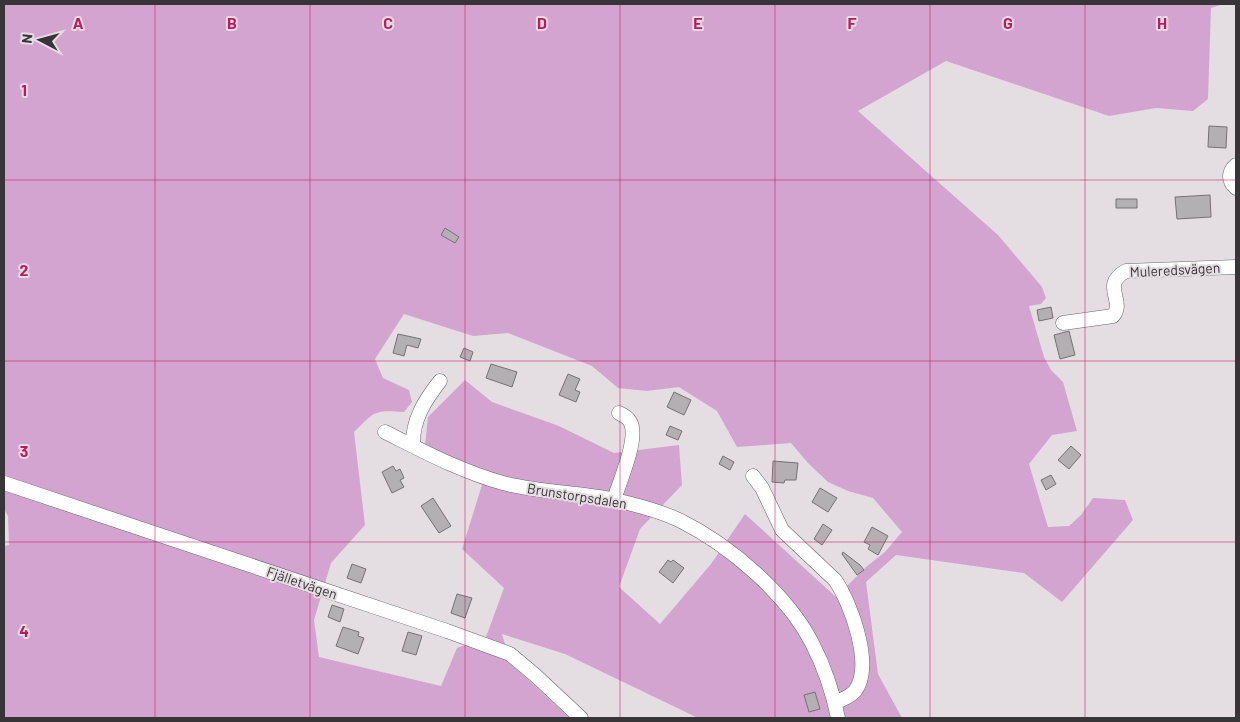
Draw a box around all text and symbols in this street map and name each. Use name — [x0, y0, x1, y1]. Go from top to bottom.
text: A — [73, 13, 84, 32]
text: B — [227, 13, 237, 32]
text: C — [383, 13, 393, 32]
text: D — [537, 13, 547, 32]
text: E — [693, 13, 703, 32]
text: F — [848, 13, 857, 32]
text: G — [1003, 13, 1013, 32]
text: H — [1157, 13, 1167, 32]
north arrow — [15, 15, 65, 65]
text: N — [18, 33, 36, 44]
text: 1 — [21, 80, 27, 99]
street label: Muleredsvägen — [1129, 259, 1221, 280]
text: 2 — [20, 260, 29, 279]
text: 3 — [20, 441, 28, 460]
street label: Brunstorpsdalen — [526, 479, 628, 512]
street label: Fjälletvägen — [265, 563, 340, 603]
text: 4 — [19, 621, 29, 640]

